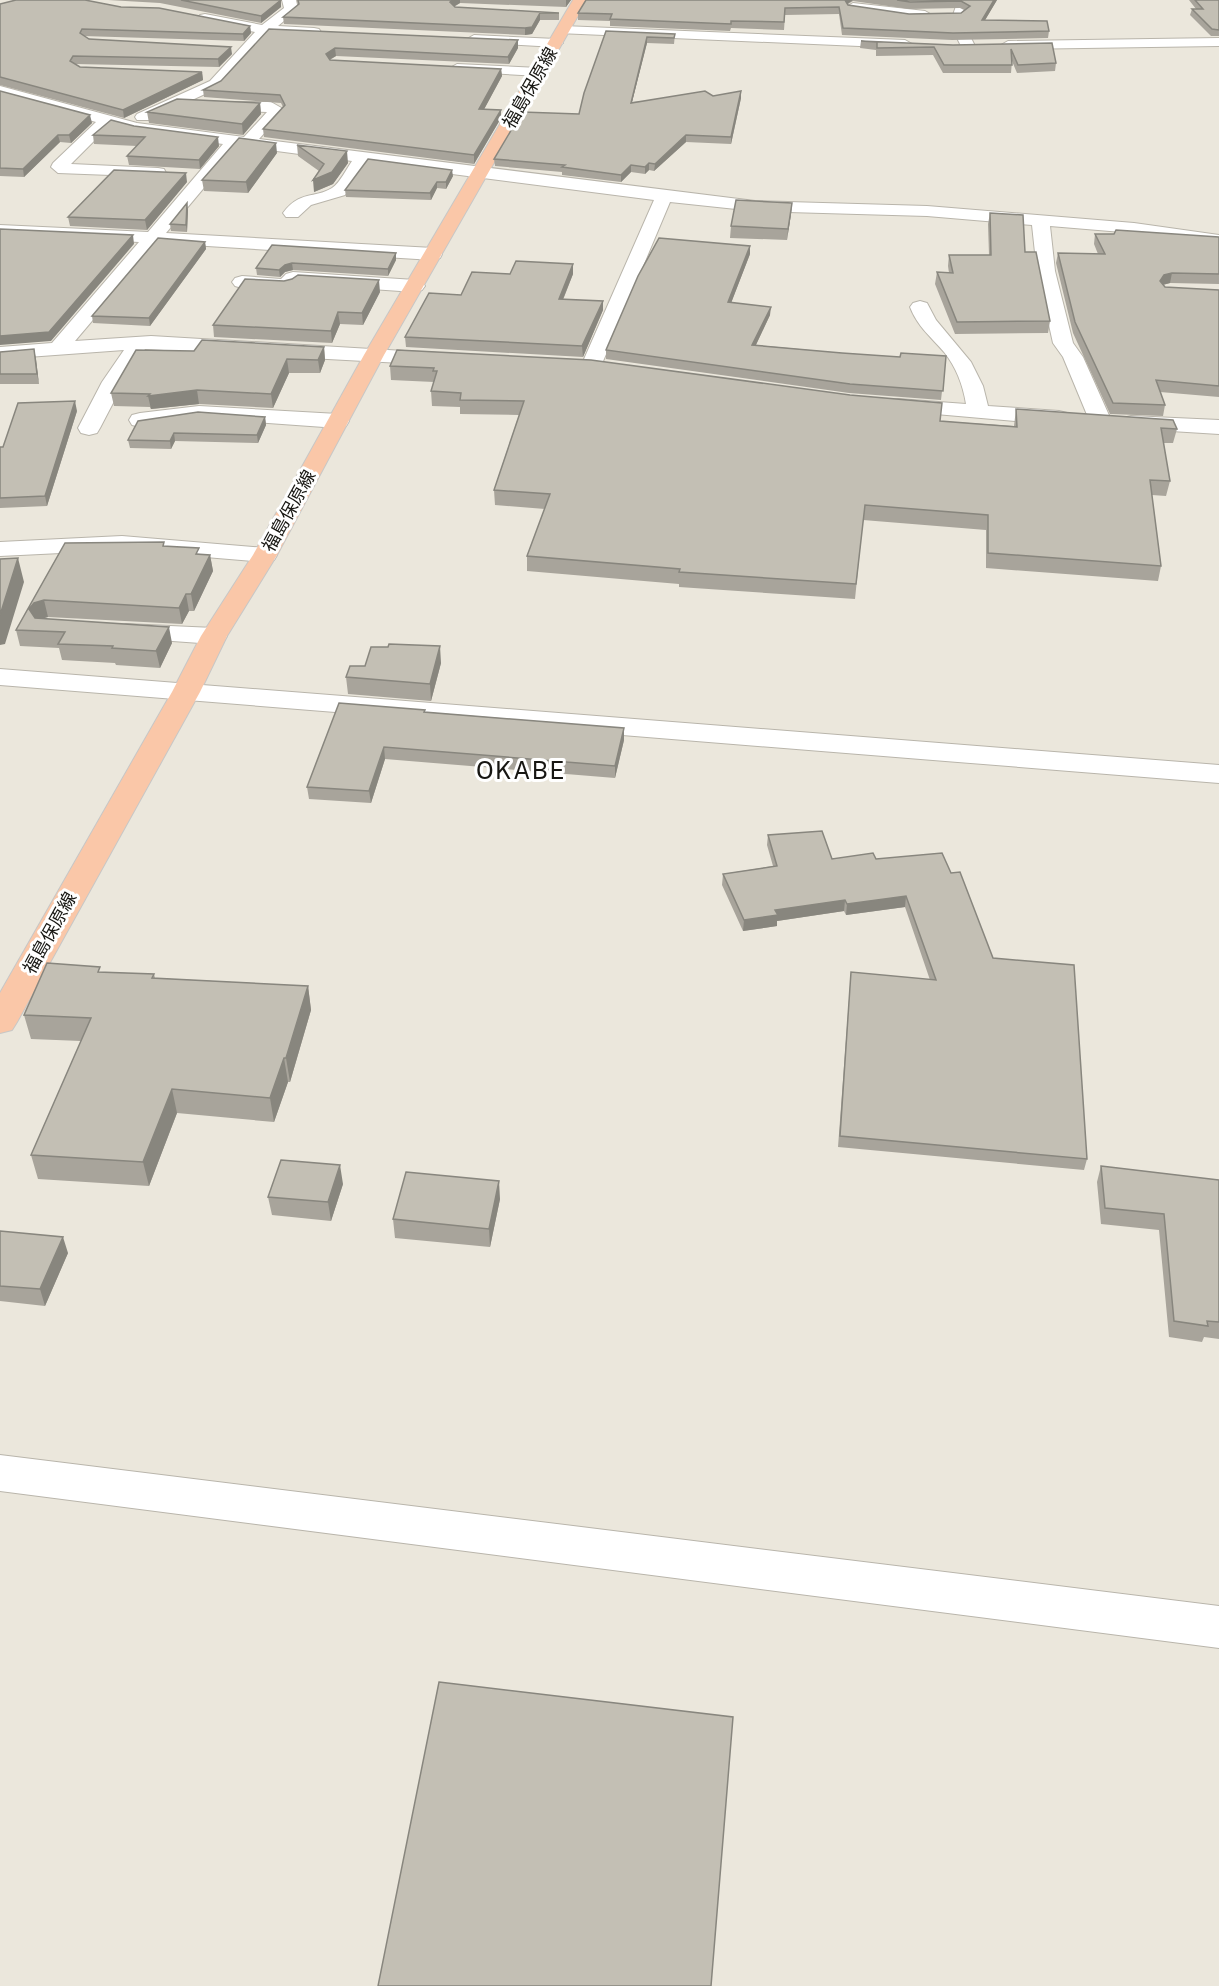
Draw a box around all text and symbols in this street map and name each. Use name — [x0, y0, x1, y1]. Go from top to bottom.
street label: 福島保原線 — [498, 44, 561, 132]
street label: 福島保原線 — [258, 466, 320, 555]
district label: OKABE — [476, 756, 566, 784]
street label: 福島保原線 — [19, 888, 81, 977]

